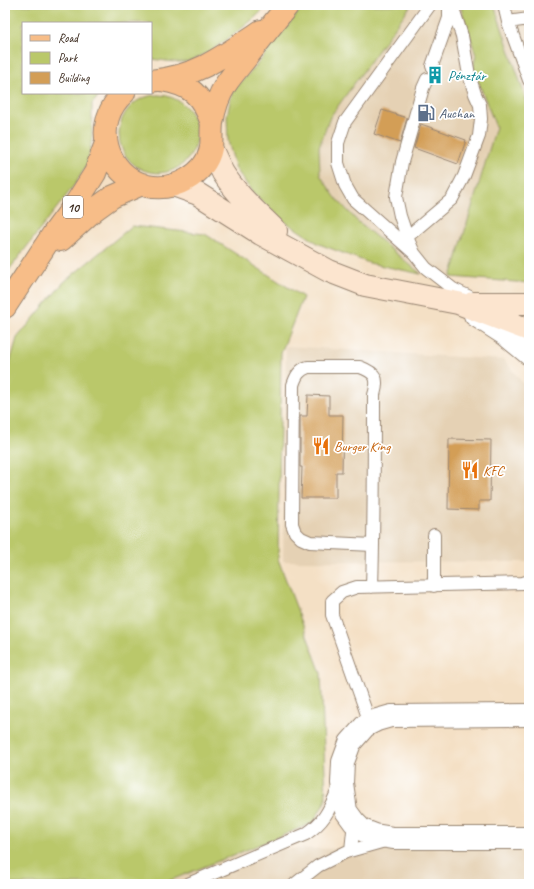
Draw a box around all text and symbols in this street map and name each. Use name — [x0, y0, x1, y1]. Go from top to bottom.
legend — [22, 22, 152, 94]
text: Road — [58, 30, 80, 46]
text: Park — [58, 50, 79, 66]
building icon: Pénztár — [425, 65, 445, 85]
place label: Pénztár — [448, 67, 488, 84]
text: Building — [58, 70, 90, 86]
fuel station icon: Auchan — [416, 103, 436, 123]
place label: Auchan — [439, 105, 475, 122]
road number: 10 — [63, 196, 83, 218]
restaurant icon: Burger King — [311, 436, 331, 456]
place label: Burger King — [334, 438, 391, 455]
restaurant icon: KFC — [460, 460, 480, 480]
place label: KFC — [483, 462, 506, 479]

